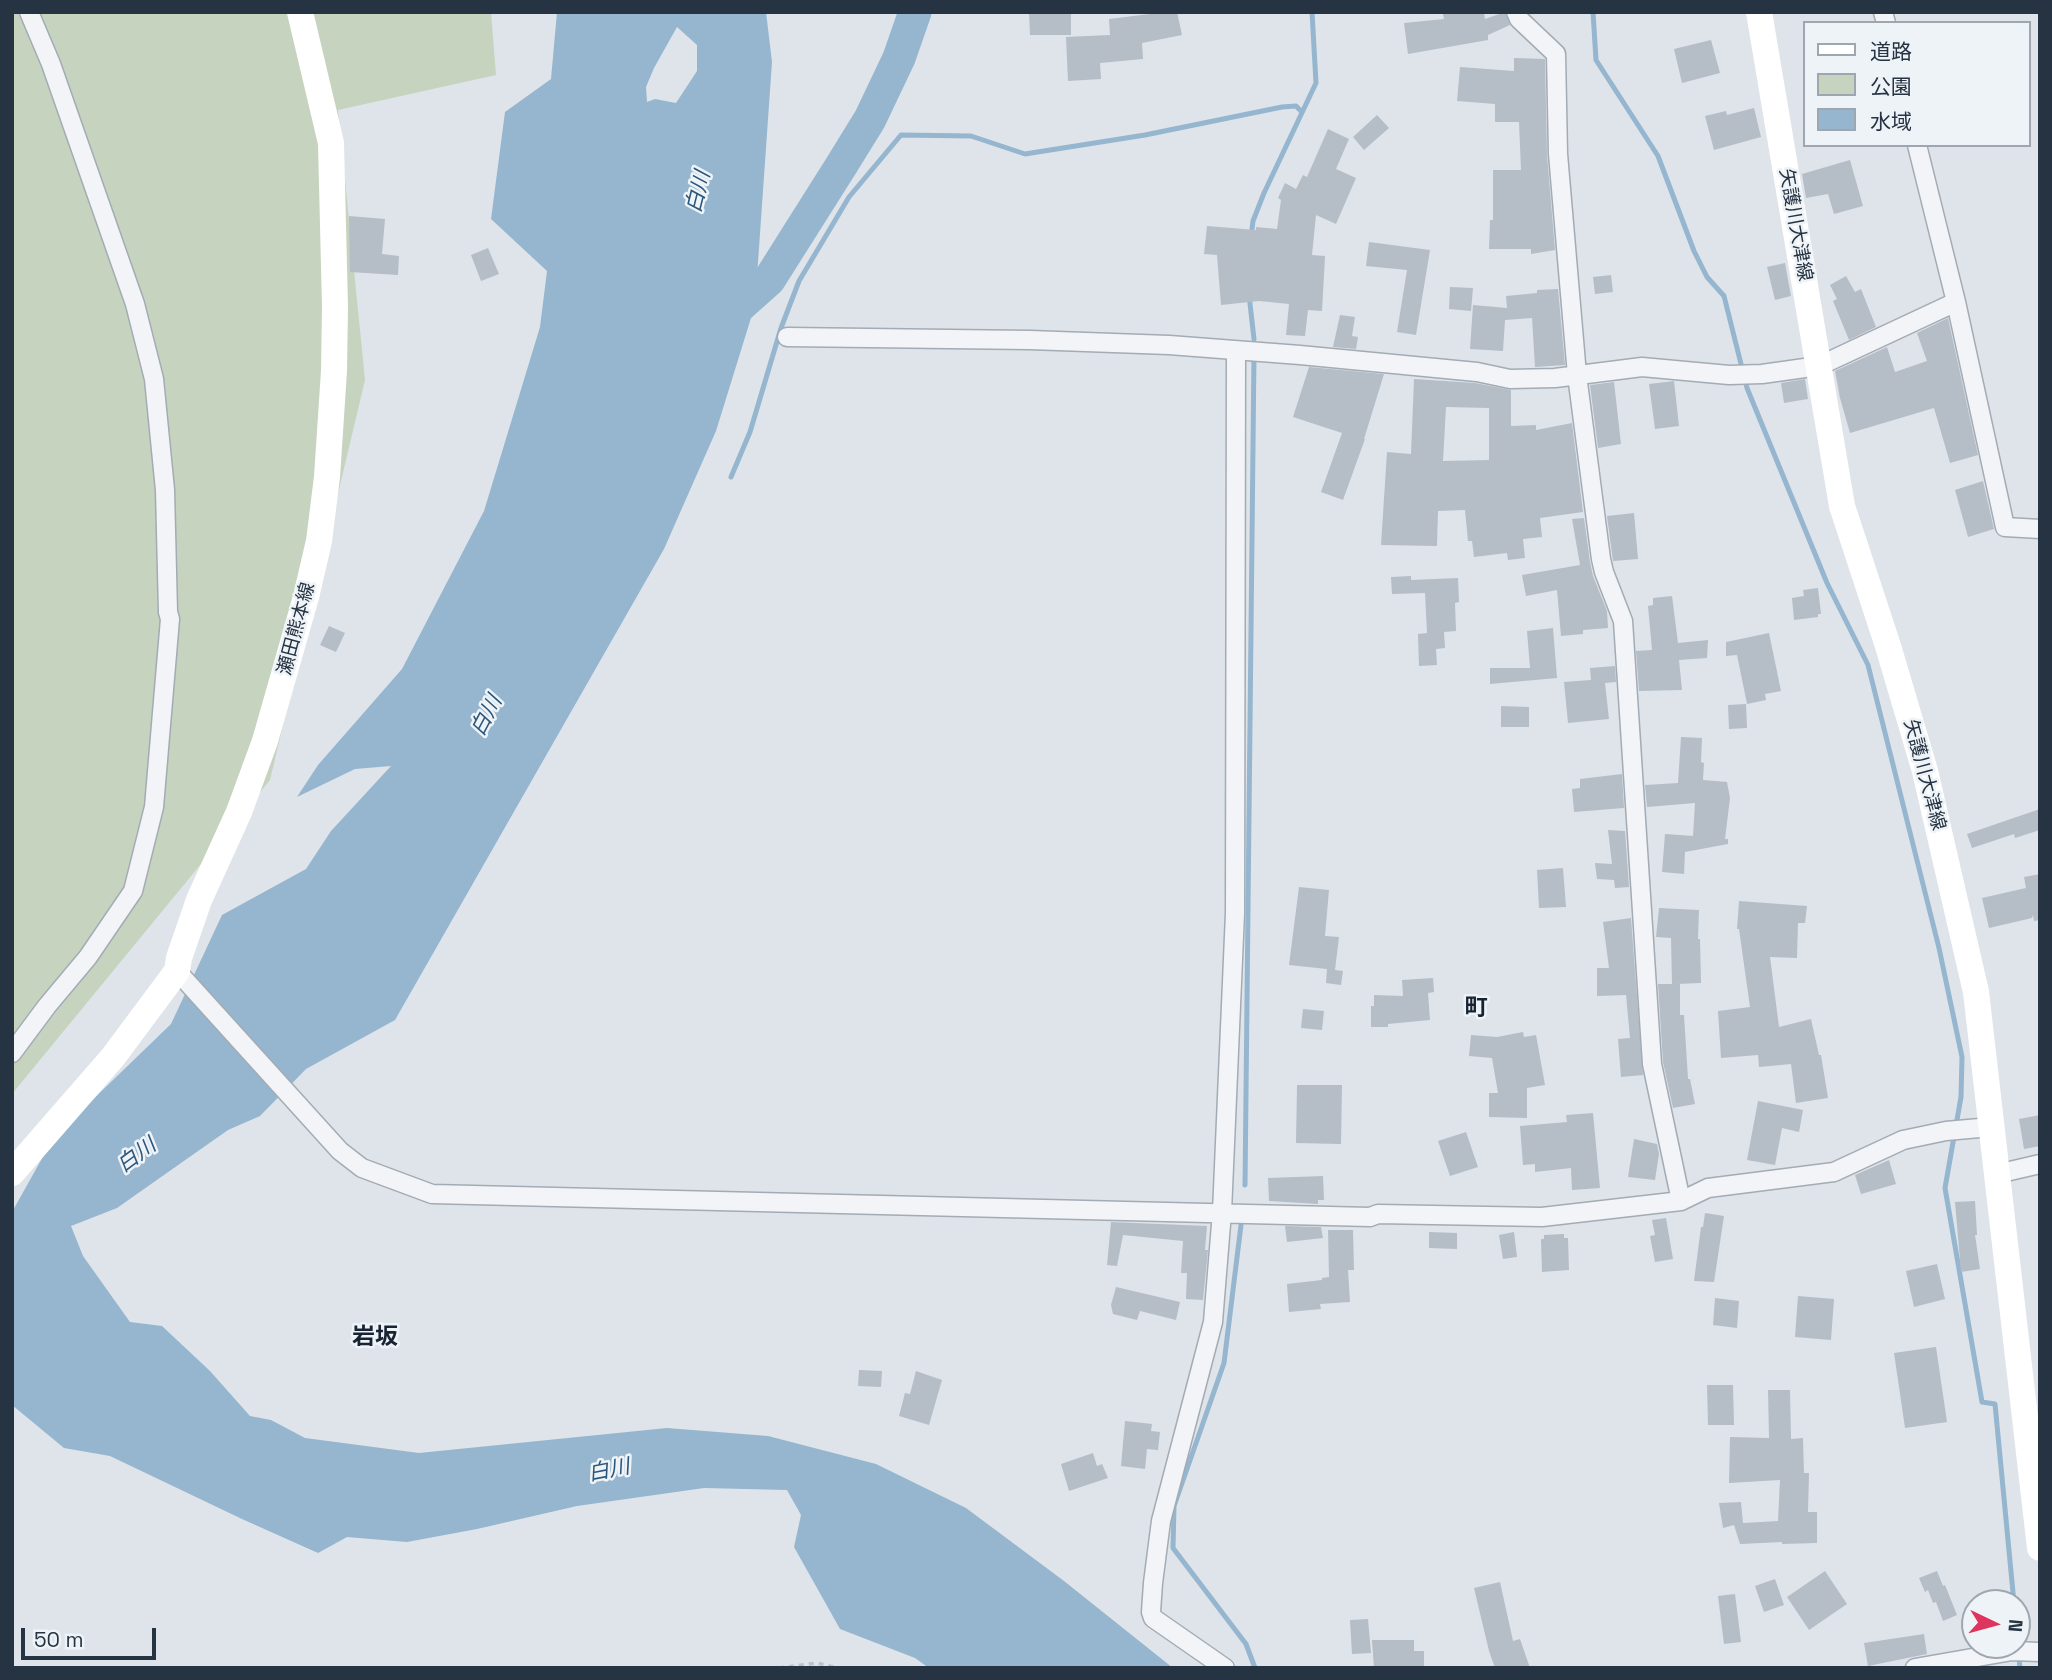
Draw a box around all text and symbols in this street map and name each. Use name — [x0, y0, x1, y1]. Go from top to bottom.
legend — [1804, 21, 2031, 147]
text: 道路 — [1870, 38, 1912, 65]
text: 公園 — [1870, 73, 1912, 100]
text: 水域 — [1870, 108, 1912, 135]
street label: 矢護川大津線 — [1774, 167, 1816, 283]
water label: 白川 — [682, 169, 716, 215]
street label: 瀬田熊本線 — [274, 580, 320, 678]
water label: 白川 — [466, 692, 508, 740]
street label: 矢護川大津線 — [1898, 717, 1950, 833]
district label: 町 — [1465, 995, 1487, 1023]
water label: 白川 — [113, 1133, 161, 1179]
district label: 岩坂 — [352, 1324, 398, 1352]
water label: 白川 — [586, 1455, 632, 1487]
north arrow — [1961, 1589, 2031, 1659]
scale bar — [24, 1614, 159, 1658]
text: N — [2002, 1618, 2028, 1633]
text: 50 m — [34, 1626, 84, 1653]

